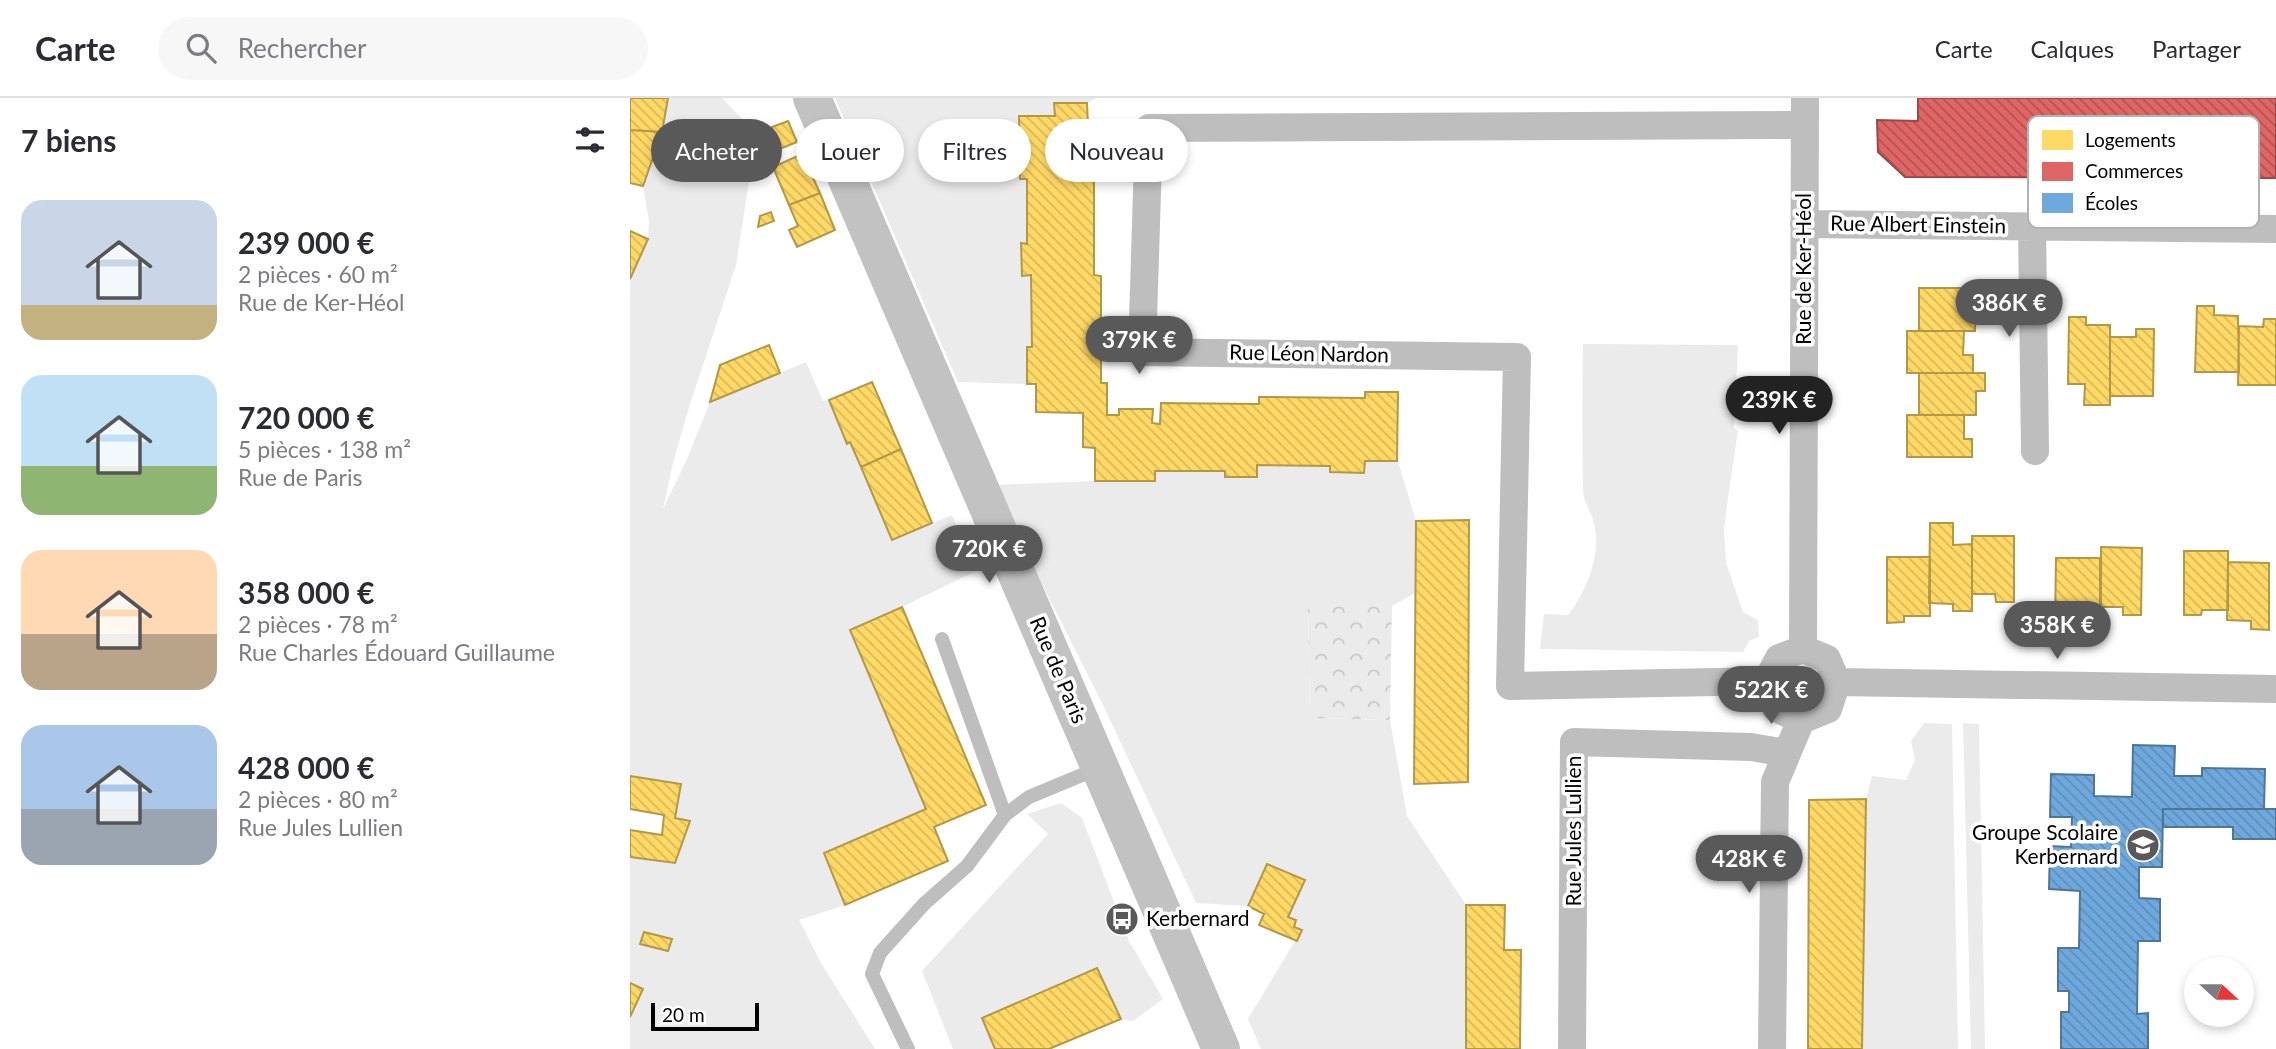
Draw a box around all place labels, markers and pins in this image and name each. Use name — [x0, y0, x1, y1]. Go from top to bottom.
pin: 386K € — [1952, 280, 2066, 339]
pin: 379K € — [1082, 316, 1196, 376]
pin: 239K € — [1722, 376, 1836, 436]
pin: 720K € — [932, 526, 1046, 585]
pin: 358K € — [2000, 602, 2114, 661]
pin: 522K € — [1714, 666, 1828, 726]
place label: Groupe Scolaire Kerbernard — [1972, 819, 2118, 868]
school or university icon: Groupe Scolaire Kerbernard — [2124, 826, 2162, 864]
pin: 428K € — [1692, 836, 1806, 895]
bus stop icon: Kerbernard — [1103, 900, 1141, 938]
place label: Kerbernard — [1146, 905, 1250, 930]

